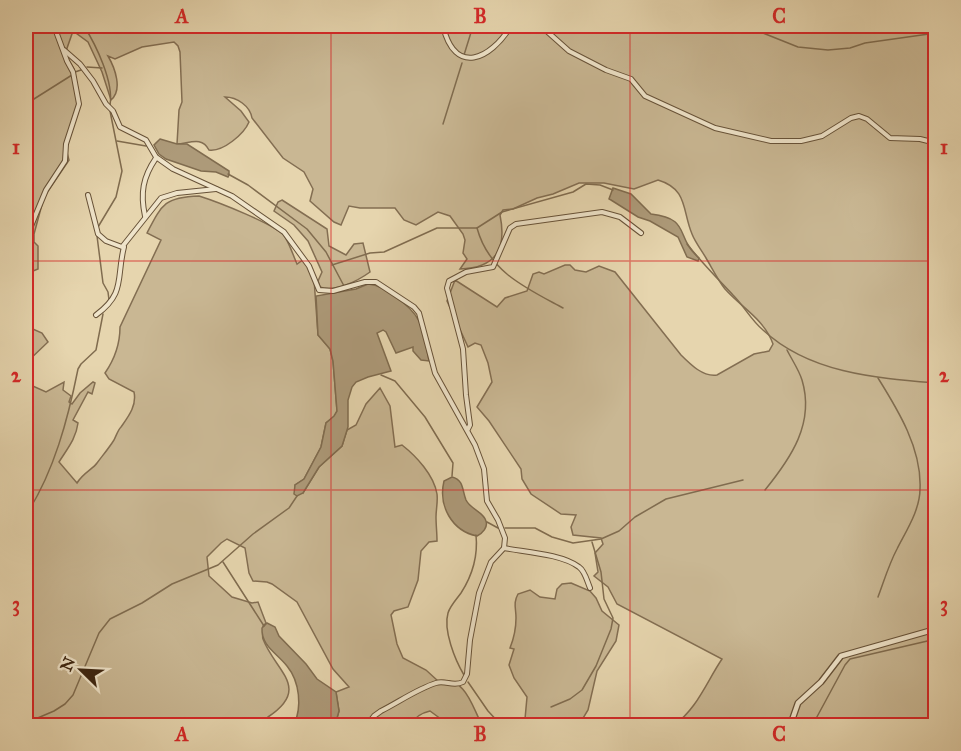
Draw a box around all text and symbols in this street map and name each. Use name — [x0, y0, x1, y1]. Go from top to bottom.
text: A — [173, 4, 189, 28]
text: B — [473, 4, 487, 28]
text: C — [772, 4, 786, 28]
text: 1 — [12, 135, 20, 159]
text: 1 — [940, 135, 948, 159]
text: 2 — [11, 363, 22, 387]
text: 2 — [939, 363, 950, 387]
text: 3 — [12, 592, 20, 617]
text: 3 — [940, 592, 948, 617]
north arrow — [51, 640, 111, 700]
text: N — [56, 654, 79, 674]
text: A — [173, 722, 189, 746]
text: B — [473, 722, 487, 746]
text: C — [772, 722, 786, 746]

